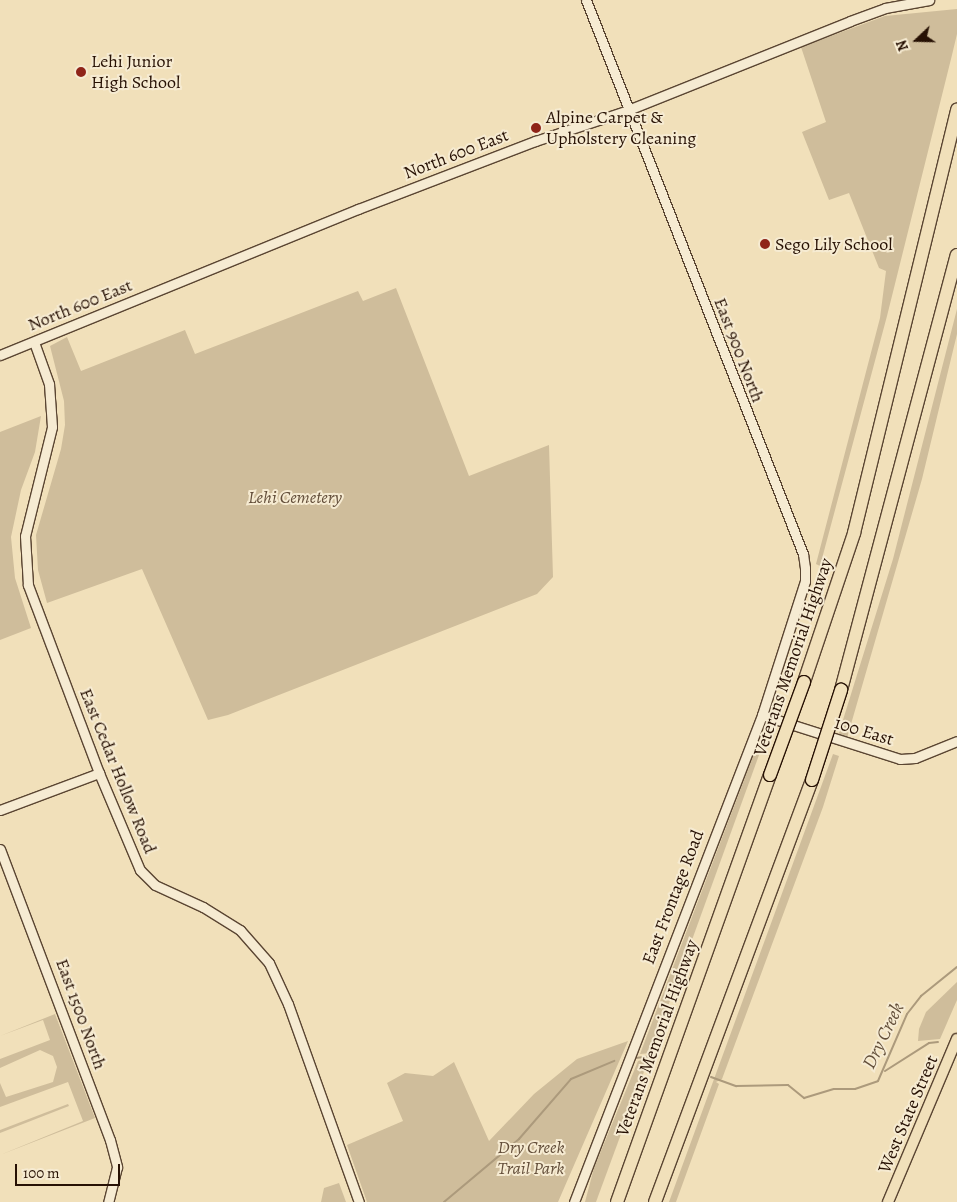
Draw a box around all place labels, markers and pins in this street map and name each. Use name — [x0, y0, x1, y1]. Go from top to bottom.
place label: Lehi Junior High School — [91, 51, 180, 94]
marker: Lehi Junior High School — [75, 66, 87, 78]
place label: Alpine Carpet & Upholstery Cleaning — [546, 107, 696, 150]
marker: Alpine Carpet & Upholstery Cleaning — [530, 122, 542, 134]
place label: Sego Lily School — [775, 233, 893, 255]
marker: Sego Lily School — [759, 238, 771, 250]

